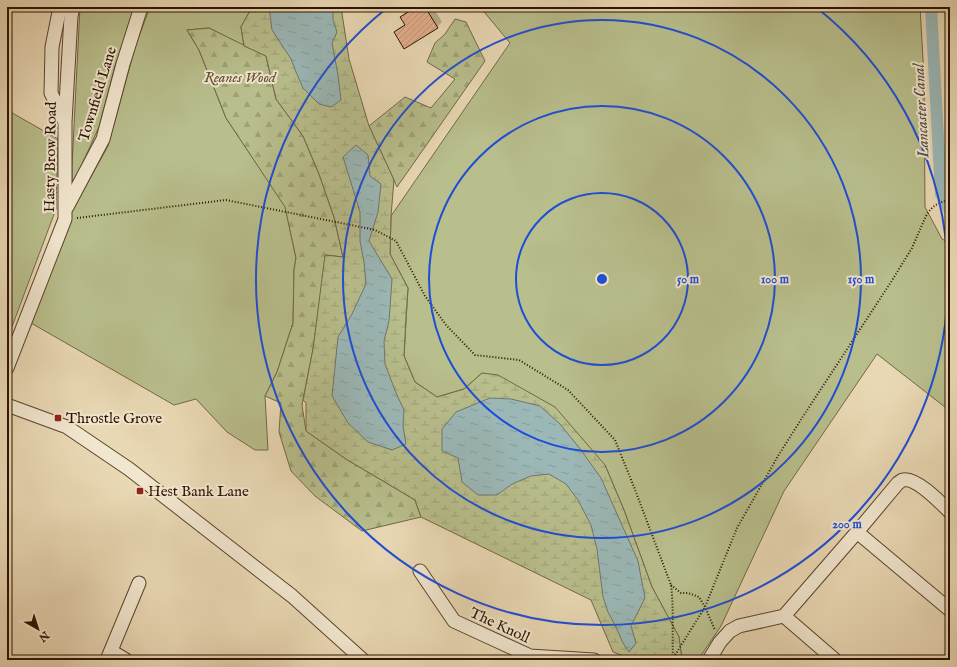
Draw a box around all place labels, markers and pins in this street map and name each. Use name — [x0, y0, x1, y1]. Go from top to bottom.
centre of rings — [595, 272, 609, 286]
place label: Throstle Grove — [66, 409, 162, 428]
marker: Throstle Grove — [53, 413, 63, 423]
place label: Hest Bank Lane — [148, 482, 249, 501]
marker: Hest Bank Lane — [135, 486, 145, 496]

